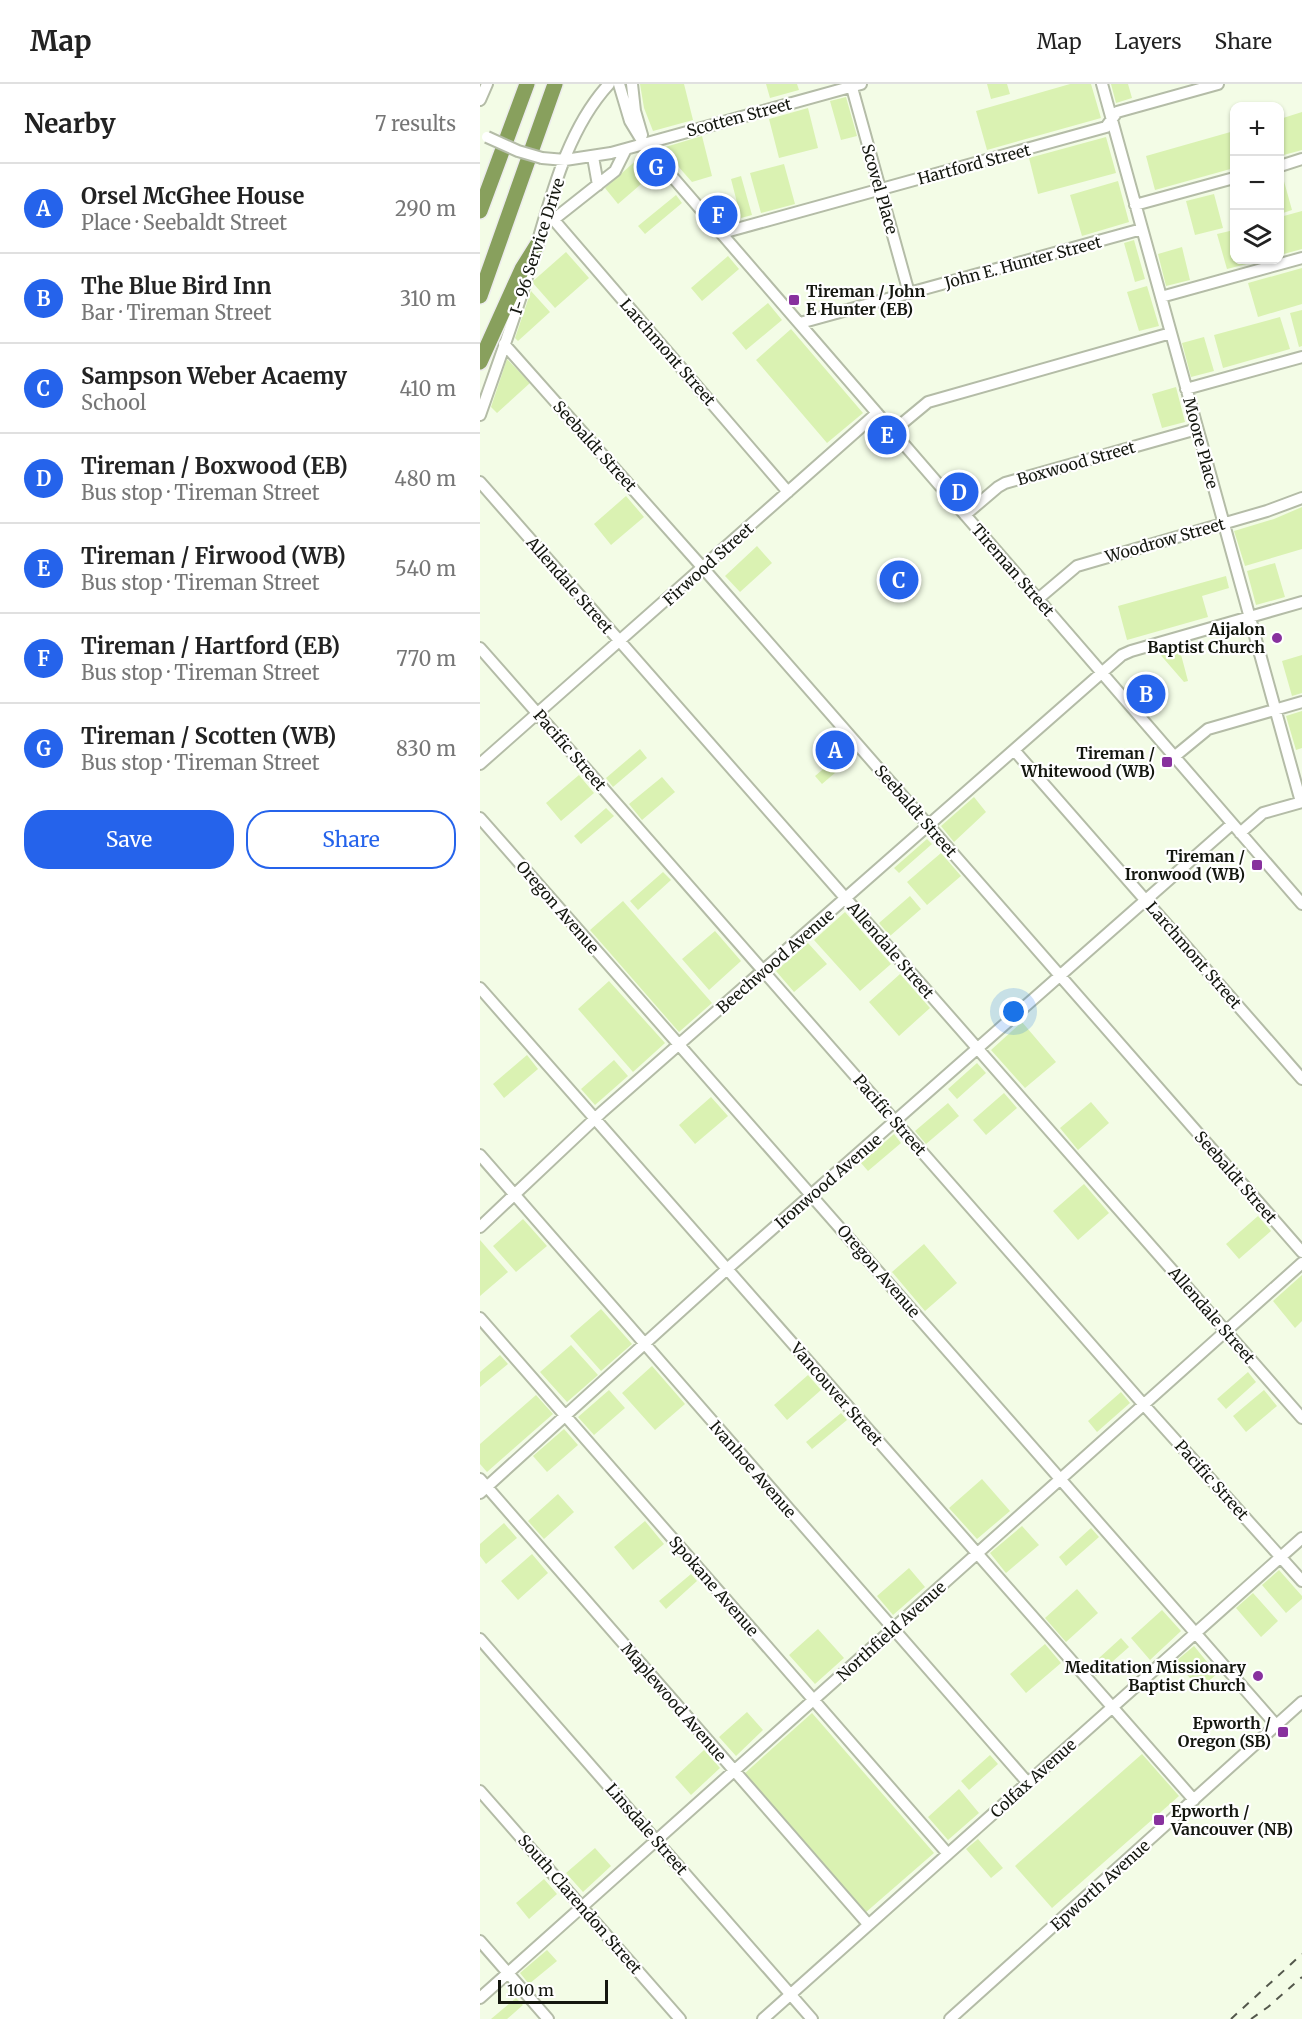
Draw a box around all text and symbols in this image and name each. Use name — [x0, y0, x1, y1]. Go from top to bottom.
text: Map — [30, 23, 92, 59]
text: Map — [1037, 28, 1082, 55]
text: Layers — [1115, 28, 1182, 55]
text: Share — [1215, 28, 1272, 55]
street label: Scotten Street — [684, 93, 794, 141]
map controls — [1230, 102, 1284, 264]
button: + — [1230, 102, 1284, 156]
text: Nearby — [24, 107, 116, 140]
text: 7 results — [375, 111, 456, 136]
street label: Hartford Street — [915, 139, 1033, 189]
street label: Scovel Place — [858, 142, 902, 236]
pin: G — [636, 144, 675, 190]
button: − — [1230, 156, 1284, 210]
street label: I- 96 Service Drive — [506, 175, 568, 317]
text: Orsel McGhee House — [81, 182, 304, 210]
pin: F — [698, 192, 738, 238]
text: A — [36, 196, 51, 221]
text: 290 m — [395, 196, 456, 221]
text: Place · Seebaldt Street — [81, 210, 287, 235]
button: layers — [1230, 210, 1284, 264]
street label: John E. Hunter Street — [941, 231, 1104, 293]
text: The Blue Bird Inn — [81, 272, 271, 300]
place label: Tireman / John E Hunter (EB) — [806, 281, 925, 319]
text: B — [37, 286, 50, 311]
text: 310 m — [400, 286, 456, 311]
marker: Tireman / John E Hunter (EB) — [787, 293, 801, 307]
street label: Larchmont Street — [616, 294, 720, 410]
text: Bar · Tireman Street — [81, 300, 272, 325]
text: Sampson Weber Acaemy — [81, 362, 347, 390]
text: C — [37, 376, 50, 401]
text: 410 m — [399, 376, 456, 401]
text: School — [81, 390, 146, 415]
street label: Moore Place — [1179, 395, 1223, 491]
street label: Seebaldt Street — [549, 396, 642, 496]
pin: E — [868, 412, 906, 458]
street label: Boxwood Street — [1015, 436, 1138, 489]
text: Tireman / Boxwood (EB) — [81, 452, 348, 480]
text: D — [36, 466, 51, 491]
text: 480 m — [394, 466, 456, 491]
pin: D — [940, 470, 978, 514]
text: Bus stop · Tireman Street — [81, 480, 320, 505]
street label: Woodrow Street — [1102, 513, 1228, 567]
street label: Firwood Street — [659, 518, 758, 610]
street label: Tireman Street — [967, 520, 1059, 621]
street label: Allendale Street — [522, 532, 618, 638]
text: Tireman / Firwood (WB) — [81, 542, 346, 570]
text: E — [37, 556, 50, 581]
text: 540 m — [395, 556, 456, 581]
pin: C — [880, 558, 918, 602]
text: Bus stop · Tireman Street — [81, 570, 320, 595]
place label: Aijalon Baptist Church — [1147, 619, 1265, 657]
marker: Aijalon Baptist Church — [1270, 631, 1284, 645]
text: Tireman / Hartford (EB) — [81, 632, 340, 660]
text: F — [37, 646, 50, 671]
text: 770 m — [396, 646, 456, 671]
text: Bus stop · Tireman Street — [81, 660, 320, 685]
pin: B — [1126, 672, 1166, 716]
street label: Pacific Street — [529, 705, 611, 795]
text: Tireman / Scotten (WB) — [81, 722, 336, 750]
pin: A — [816, 728, 854, 772]
text: G — [36, 736, 51, 761]
text: 830 m — [396, 736, 456, 761]
place label: Tireman / Whitewood (WB) — [1020, 743, 1155, 781]
text: Bus stop · Tireman Street — [81, 750, 320, 775]
marker: Tireman / Whitewood (WB) — [1160, 755, 1174, 769]
street label: Seebaldt Street — [871, 761, 962, 862]
button: Save — [24, 810, 234, 869]
button: Share — [246, 810, 456, 869]
place label: Tireman / Ironwood (WB) — [1125, 846, 1245, 884]
street label: Oregon Avenue — [512, 857, 604, 957]
marker: Tireman / Ironwood (WB) — [1250, 858, 1264, 872]
street label: Allendale Street — [843, 897, 939, 1003]
street label: Larchmont Street — [1142, 897, 1246, 1013]
street label: Beechwood Avenue — [712, 905, 838, 1017]
your location — [999, 997, 1028, 1026]
street label: Pacific Street — [849, 1070, 931, 1160]
street label: Seebaldt Street — [1191, 1127, 1282, 1228]
street label: Ironwood Avenue — [771, 1129, 885, 1233]
street label: Oregon Avenue — [833, 1221, 925, 1321]
street label: Allendale Street — [1164, 1262, 1260, 1368]
street label: Vancouver Street — [786, 1338, 888, 1450]
street label: Ivanhoe Avenue — [705, 1416, 801, 1522]
street label: Pacific Street — [1171, 1436, 1254, 1525]
street label: Spokane Avenue — [665, 1532, 763, 1640]
street label: Northfield Avenue — [832, 1577, 950, 1685]
street label: Maplewood Avenue — [617, 1639, 731, 1765]
place label: Meditation Missionary Baptist Church — [1065, 1657, 1246, 1695]
marker: Meditation Missionary Baptist Church — [1251, 1669, 1265, 1683]
place label: Epworth / Oregon (SB) — [1178, 1713, 1271, 1751]
marker: Epworth / Oregon (SB) — [1276, 1725, 1290, 1739]
street label: Colfax Avenue — [986, 1734, 1080, 1822]
street label: Linsdale Street — [602, 1779, 693, 1879]
place label: Epworth / Vancouver (NB) — [1170, 1801, 1293, 1839]
marker: Epworth / Vancouver (NB) — [1152, 1813, 1166, 1827]
street label: South Clarendon Street — [514, 1830, 647, 1978]
street label: Epworth Avenue — [1046, 1835, 1154, 1935]
scale bar — [498, 1977, 608, 2004]
text: 100 m — [507, 1980, 554, 2000]

